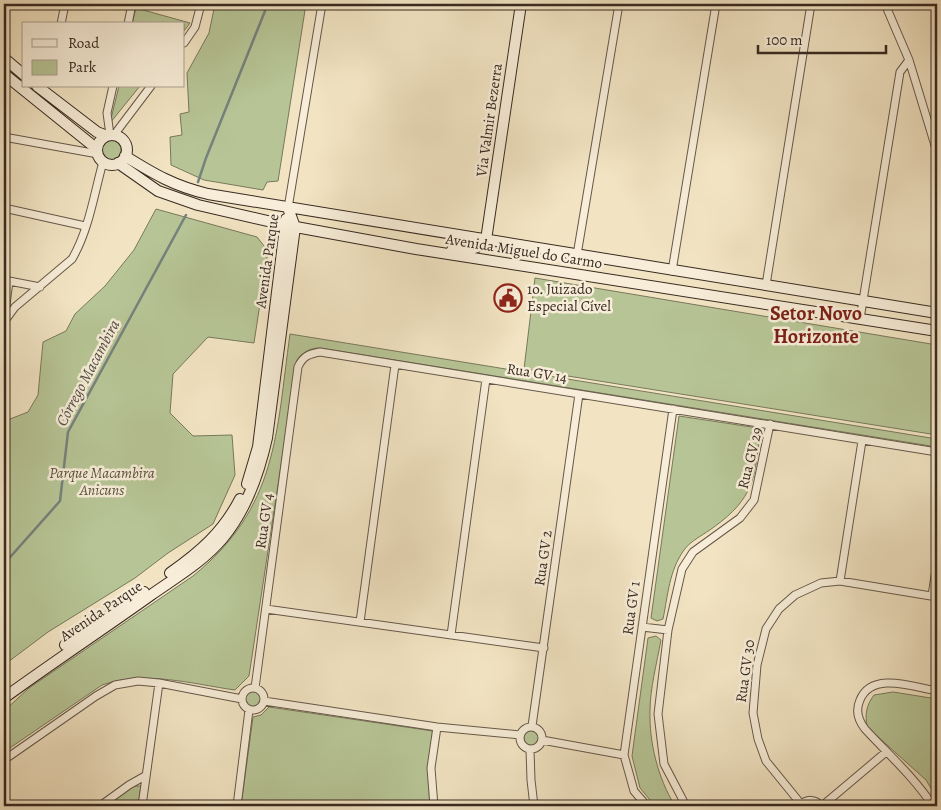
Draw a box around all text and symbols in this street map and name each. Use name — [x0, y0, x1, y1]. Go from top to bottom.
legend — [22, 22, 185, 88]
scale bar — [758, 22, 886, 54]
text: 100 m — [766, 30, 803, 50]
text: Road — [68, 33, 100, 53]
text: Park — [68, 57, 97, 77]
street label: Via Valmir Bezerra — [471, 62, 507, 179]
street label: Avenida Parque — [250, 212, 284, 311]
street label: Avenida Miguel do Carmo — [443, 229, 604, 273]
place label: 1o. Juizado Especial Cível — [527, 279, 611, 316]
public building icon: 1o. Juizado Especial Cível — [493, 283, 523, 313]
district label: Setor Novo Horizonte — [770, 300, 862, 350]
water label: Córrego Macambira — [51, 315, 126, 430]
street label: Rua GV 14 — [505, 358, 569, 388]
street label: Rua GV 29 — [733, 425, 767, 491]
park label: Parque Macambira Anicuns — [49, 463, 155, 500]
street label: Rua GV 4 — [250, 492, 278, 550]
street label: Rua GV 2 — [529, 529, 557, 587]
street label: Avenida Parque — [55, 576, 146, 646]
street label: Rua GV 1 — [617, 580, 645, 636]
street label: Rua GV 30 — [731, 638, 759, 704]

